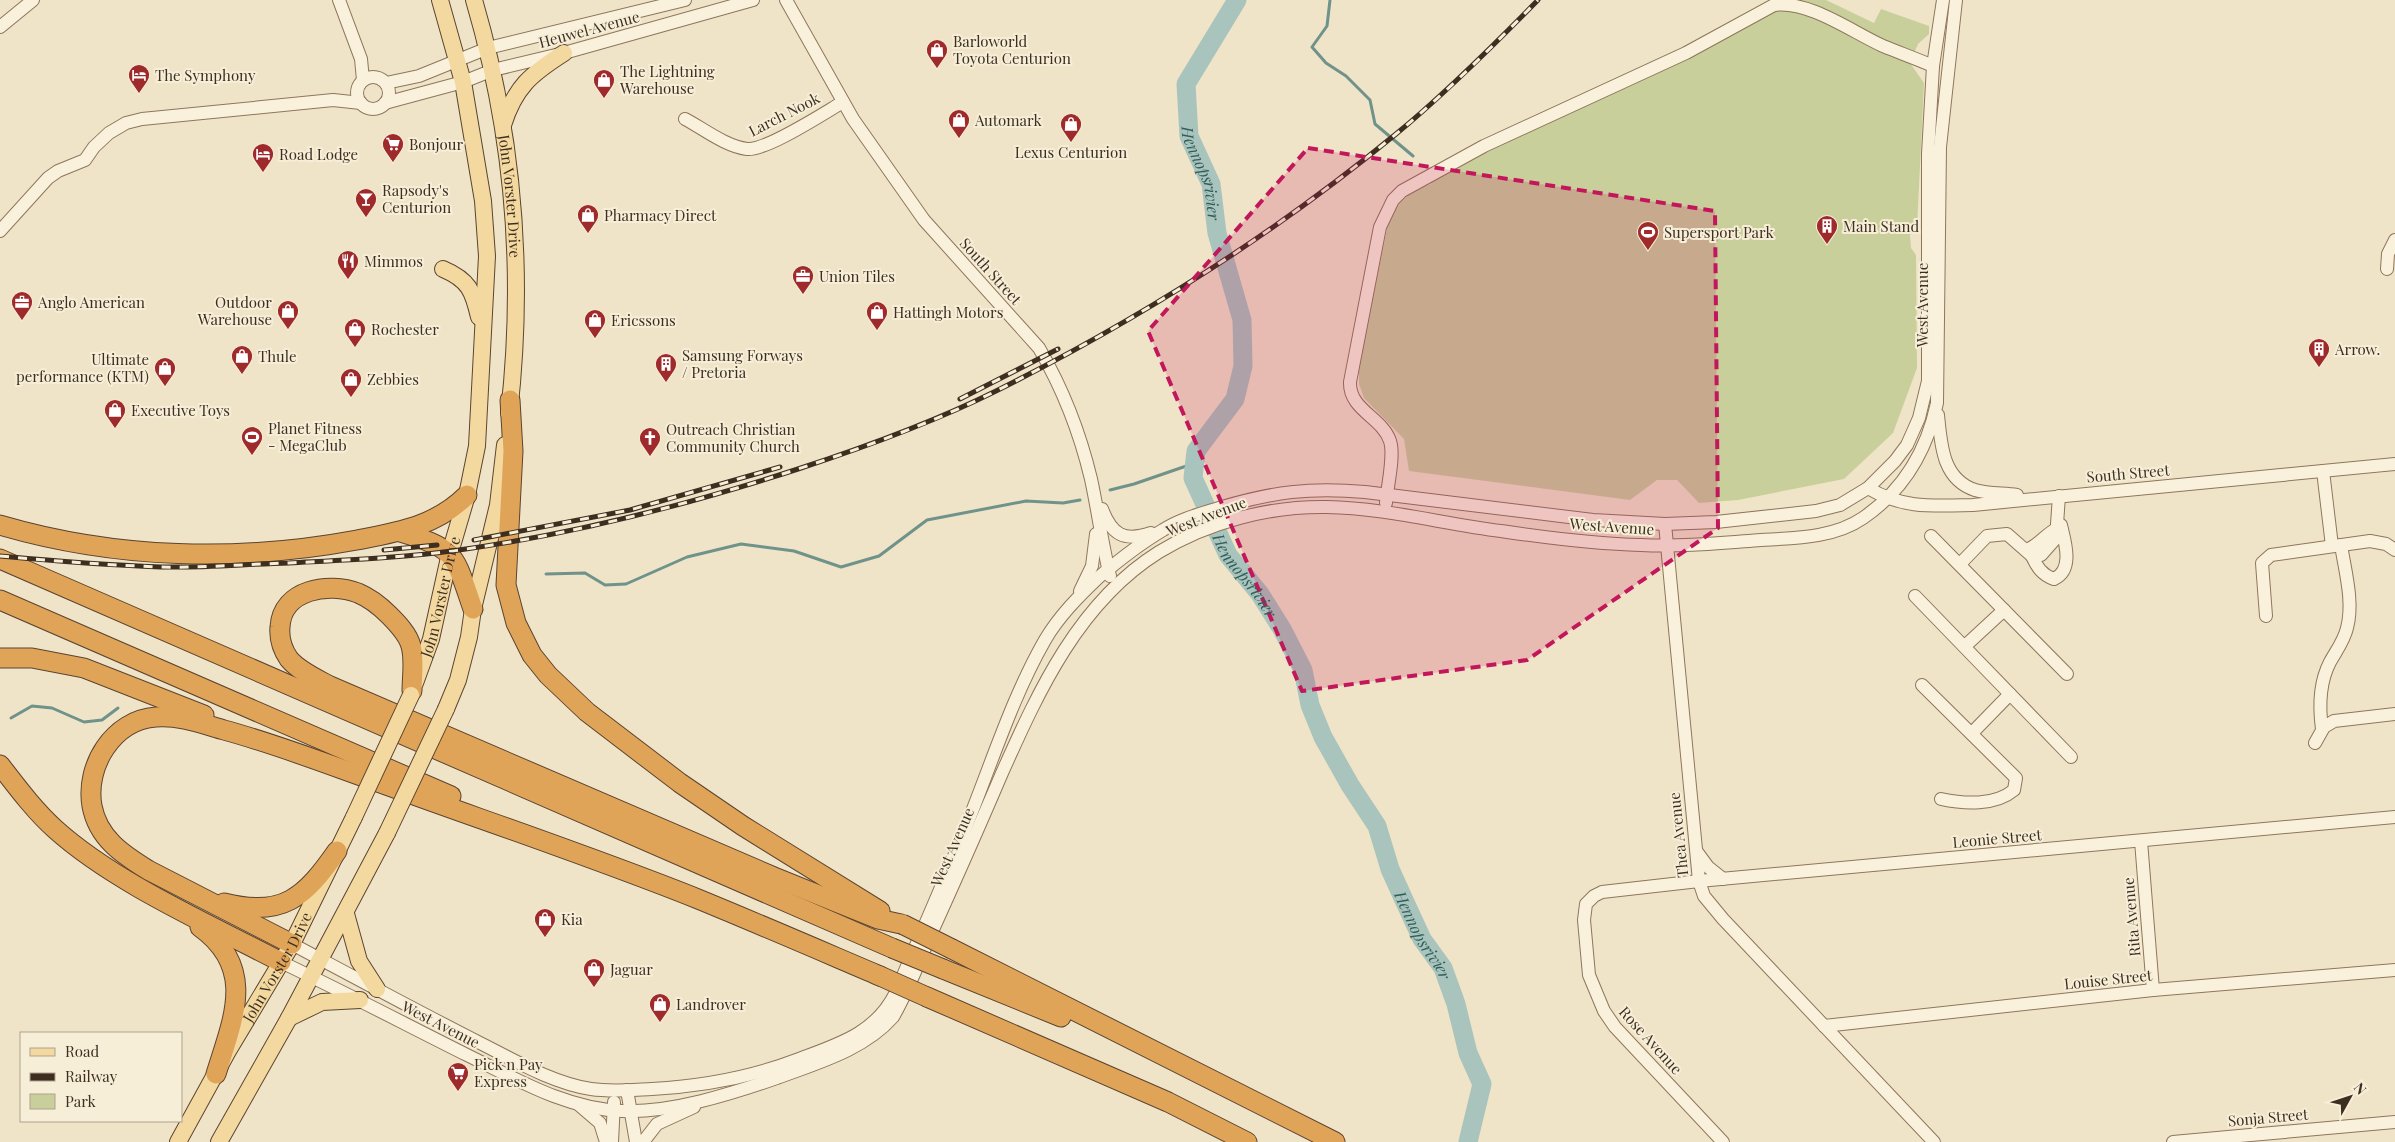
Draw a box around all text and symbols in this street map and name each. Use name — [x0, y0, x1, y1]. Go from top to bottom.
street label: Heuwel Avenue — [536, 6, 642, 52]
place label: Barloworld Toyota Centurion — [953, 31, 1071, 68]
shop icon: Barloworld Toyota Centurion — [925, 38, 949, 69]
place label: The Lightning Warehouse — [619, 61, 715, 98]
hotel icon: The Symphony — [127, 63, 151, 94]
place label: The Symphony — [155, 65, 256, 85]
shop icon: The Lightning Warehouse — [592, 68, 616, 99]
street label: Larch Nook — [745, 87, 824, 140]
shop icon: Automark — [947, 108, 971, 139]
place label: Automark — [974, 110, 1042, 130]
shop icon: Lexus Centurion — [1059, 112, 1083, 143]
water label: Hennopsrivier — [1178, 125, 1226, 222]
supermarket icon: Bonjour — [381, 132, 405, 163]
street label: John Vorster Drive — [494, 132, 526, 258]
place label: Bonjour — [409, 134, 463, 154]
hotel icon: Road Lodge — [251, 142, 275, 173]
place label: Lexus Centurion — [1015, 142, 1127, 162]
place label: Road Lodge — [279, 144, 358, 164]
place label: Rapsody's Centurion — [382, 180, 451, 217]
bar icon: Rapsody's Centurion — [354, 187, 378, 218]
shop icon: Pharmacy Direct — [576, 203, 600, 234]
place label: Pharmacy Direct — [604, 205, 717, 225]
building icon: Main Stand — [1815, 214, 1839, 245]
place label: Main Stand — [1843, 216, 1919, 236]
sports icon: Supersport Park — [1636, 220, 1660, 251]
place label: Supersport Park — [1664, 222, 1774, 242]
street label: South Street — [956, 233, 1027, 309]
restaurant icon: Mimmos — [336, 249, 360, 280]
place label: Mimmos — [364, 251, 423, 271]
street label: West Avenue — [1912, 263, 1932, 348]
office icon: Union Tiles — [791, 264, 815, 295]
place label: Union Tiles — [819, 266, 895, 286]
office icon: Anglo American — [10, 290, 34, 321]
place label: Anglo American — [37, 292, 145, 312]
place label: Outdoor Warehouse — [197, 292, 272, 329]
shop icon: Outdoor Warehouse — [276, 299, 300, 330]
shop icon: Hattingh Motors — [865, 300, 889, 331]
place label: Hattingh Motors — [893, 302, 1003, 322]
shop icon: Ericssons — [583, 308, 607, 339]
place label: Ericssons — [611, 310, 676, 330]
shop icon: Rochester — [343, 317, 367, 348]
place label: Rochester — [371, 319, 439, 339]
building icon: Arrow. — [2307, 337, 2331, 368]
place label: Arrow. — [2334, 339, 2380, 359]
shop icon: Thule — [230, 344, 254, 375]
place label: Samsung Forways / Pretoria — [682, 345, 803, 382]
place label: Thule — [258, 346, 297, 366]
place label: Ultimate performance (KTM) — [16, 349, 149, 386]
building icon: Samsung Forways / Pretoria — [654, 352, 678, 383]
shop icon: Ultimate performance (KTM) — [153, 356, 177, 387]
shop icon: Zebbies — [339, 367, 363, 398]
place label: Zebbies — [367, 369, 419, 389]
shop icon: Executive Toys — [103, 398, 127, 429]
place label: Executive Toys — [131, 400, 230, 420]
place label: Planet Fitness - MegaClub — [268, 418, 362, 455]
place label: Outreach Christian Community Church — [666, 419, 800, 456]
sports icon: Planet Fitness - MegaClub — [240, 425, 264, 456]
church icon: Outreach Christian Community Church — [638, 426, 662, 457]
street label: South Street — [2086, 459, 2171, 487]
street label: West Avenue — [1162, 492, 1249, 541]
street label: West Avenue — [1568, 513, 1655, 539]
water label: Hennopsrivier — [1208, 529, 1283, 622]
street label: John Vorster Drive — [415, 534, 464, 661]
street label: Thea Avenue — [1664, 791, 1692, 879]
street label: West Avenue — [925, 804, 978, 891]
street label: Leonie Street — [1952, 824, 2043, 852]
street label: Rita Avenue — [2118, 877, 2144, 957]
water label: Hennopsrivier — [1390, 886, 1457, 983]
shop icon: Kia — [533, 907, 557, 938]
street label: John Vorster Drive — [237, 909, 316, 1027]
place label: Kia — [561, 909, 583, 929]
shop icon: Jaguar — [582, 957, 606, 988]
place label: Jaguar — [609, 959, 653, 979]
street label: Louise Street — [2063, 964, 2154, 994]
shop icon: Landrover — [648, 992, 672, 1023]
place label: Landrover — [676, 994, 746, 1014]
street label: West Avenue — [398, 995, 483, 1052]
street label: Rose Avenue — [1615, 1002, 1687, 1078]
legend — [20, 1032, 182, 1122]
text: Road — [65, 1041, 99, 1061]
place label: Pick n Pay Express — [474, 1054, 543, 1091]
supermarket icon: Pick n Pay Express — [446, 1061, 470, 1092]
text: Railway — [65, 1066, 118, 1086]
north arrow — [2325, 1072, 2375, 1122]
text: N — [2350, 1078, 2371, 1098]
text: Park — [65, 1091, 97, 1111]
street label: Sonja Street — [2227, 1103, 2310, 1130]

